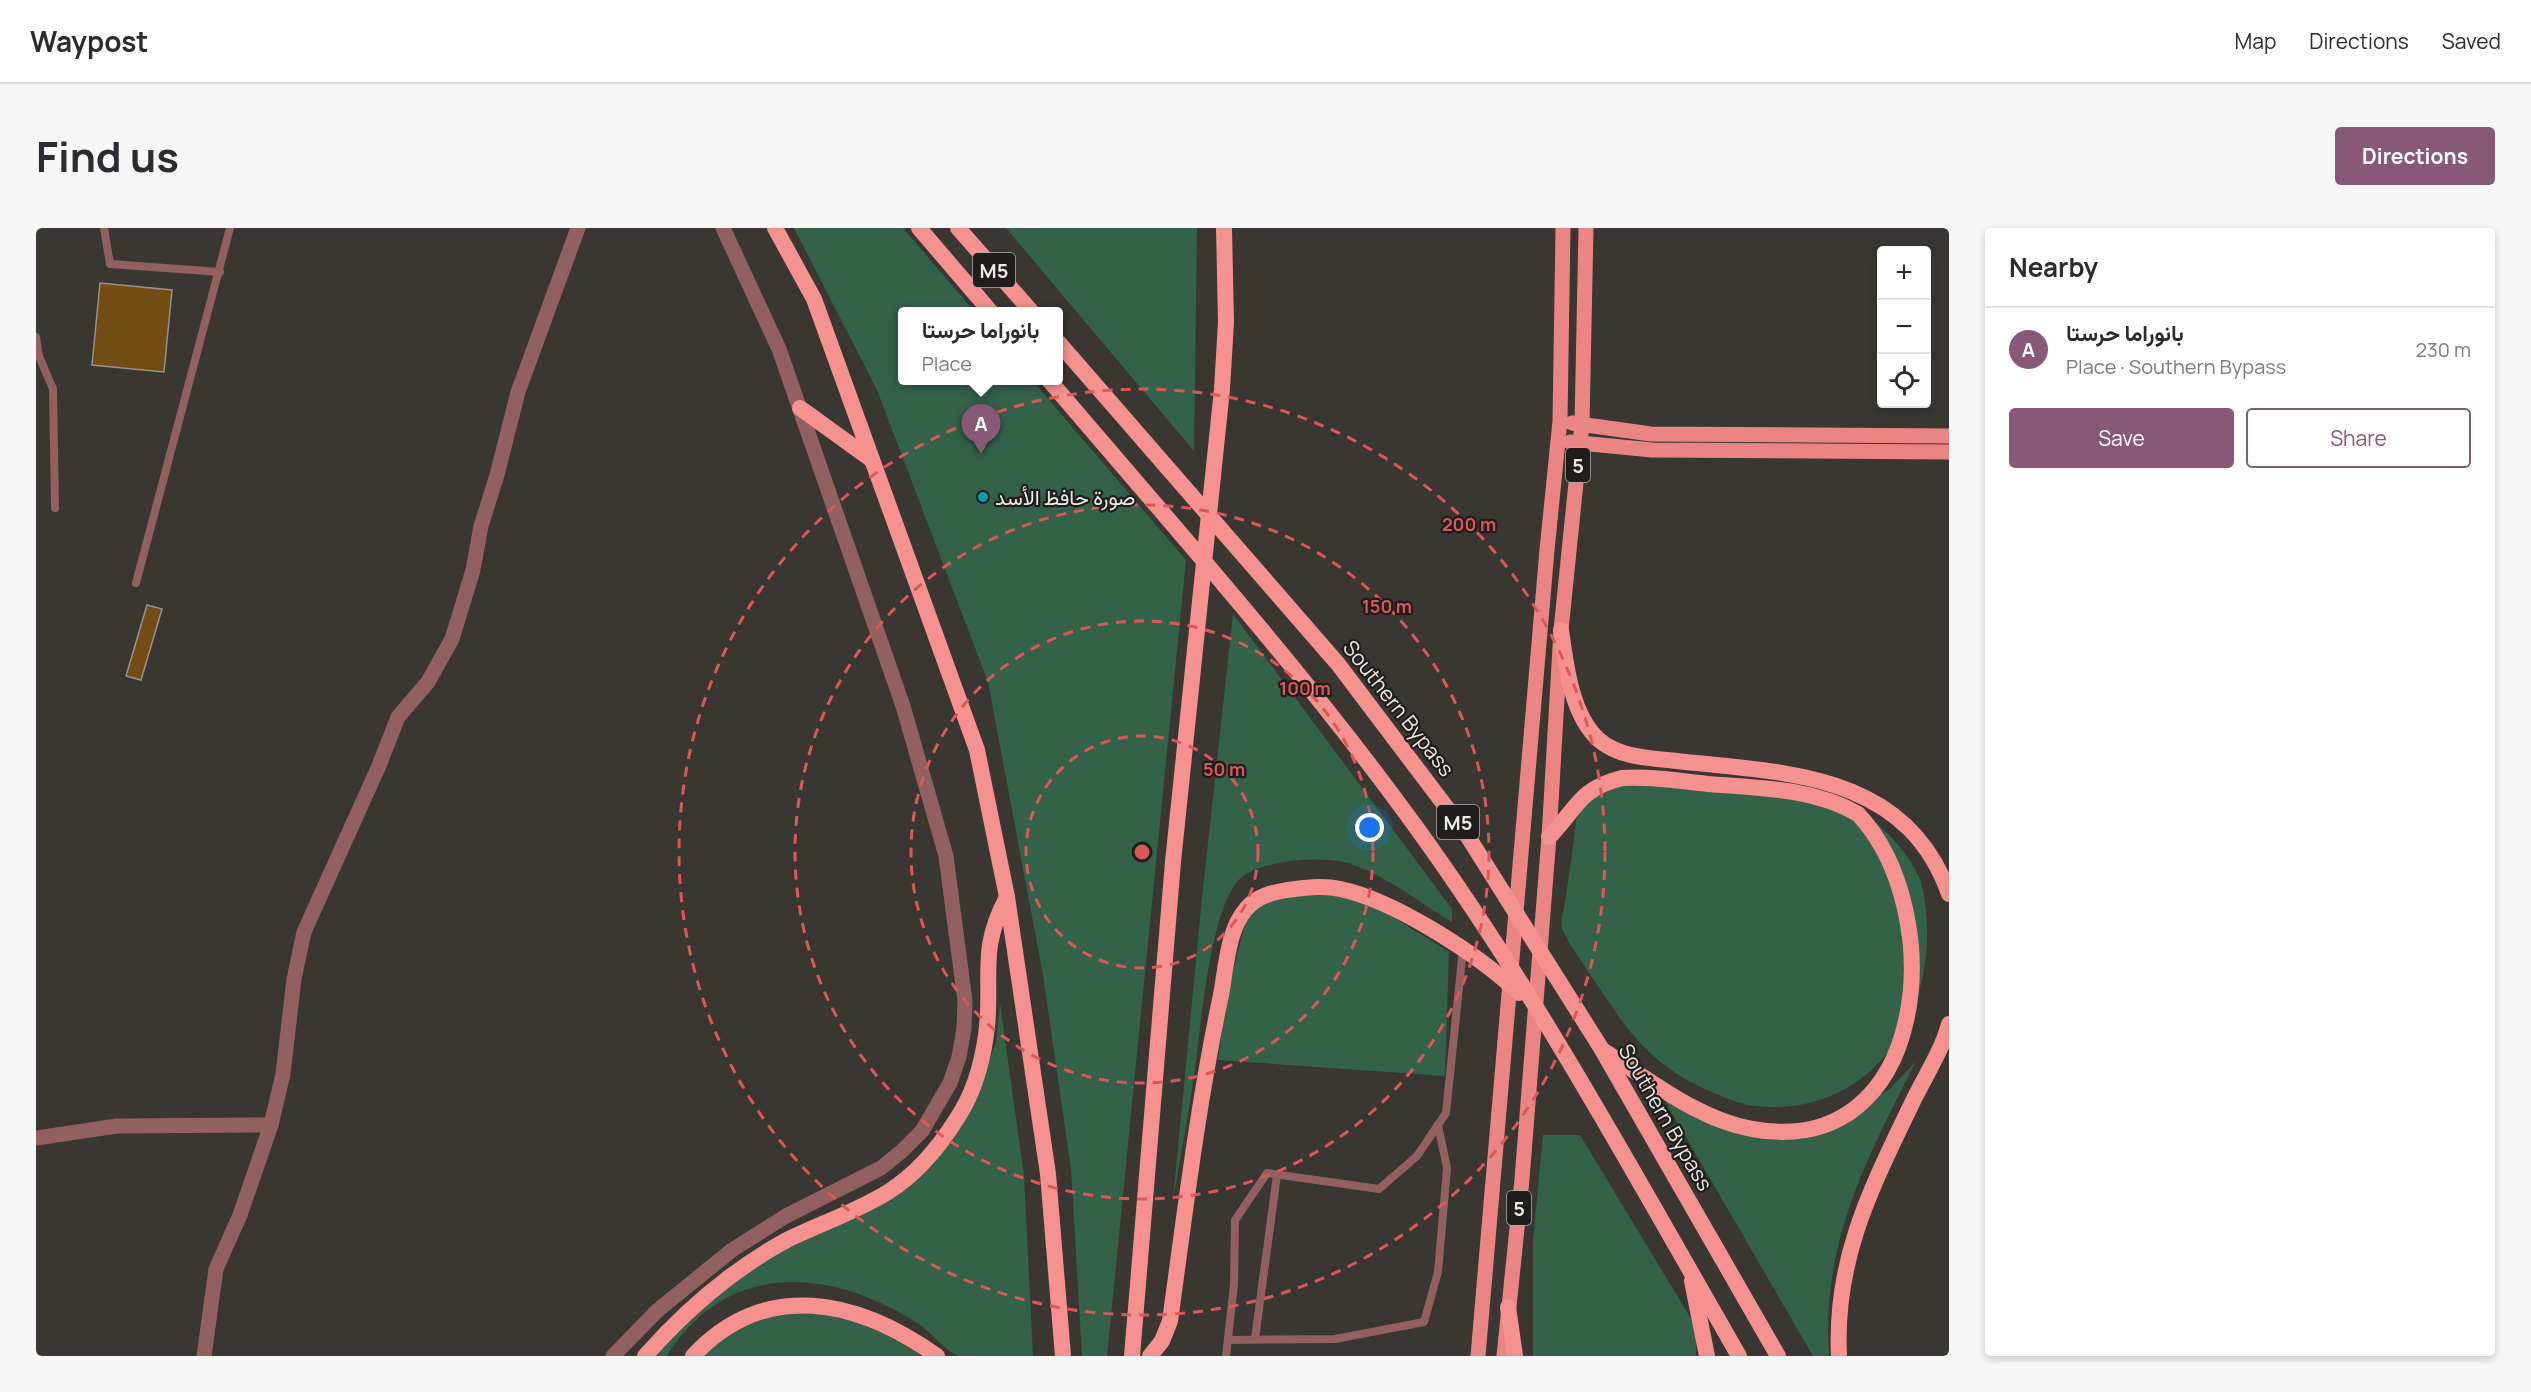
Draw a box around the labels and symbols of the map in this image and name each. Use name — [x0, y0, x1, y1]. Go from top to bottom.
road number: M5 — [973, 253, 1015, 287]
pin: A — [962, 404, 1000, 454]
road number: 5 — [1566, 448, 1590, 482]
place label: صورة حافظ الأسد — [995, 483, 1135, 511]
marker: صورة حافظ الأسد — [976, 490, 990, 504]
text: 200 m — [1442, 512, 1496, 536]
text: 150 m — [1362, 594, 1412, 618]
street label: Southern Bypass — [1337, 634, 1461, 782]
text: 100 m — [1279, 676, 1331, 700]
text: 50 m — [1203, 757, 1245, 781]
road number: M5 — [1437, 805, 1479, 839]
your location — [1355, 813, 1384, 842]
centre of rings — [1132, 842, 1152, 862]
street label: Southern Bypass — [1613, 1038, 1719, 1196]
road number: 5 — [1507, 1191, 1531, 1225]

